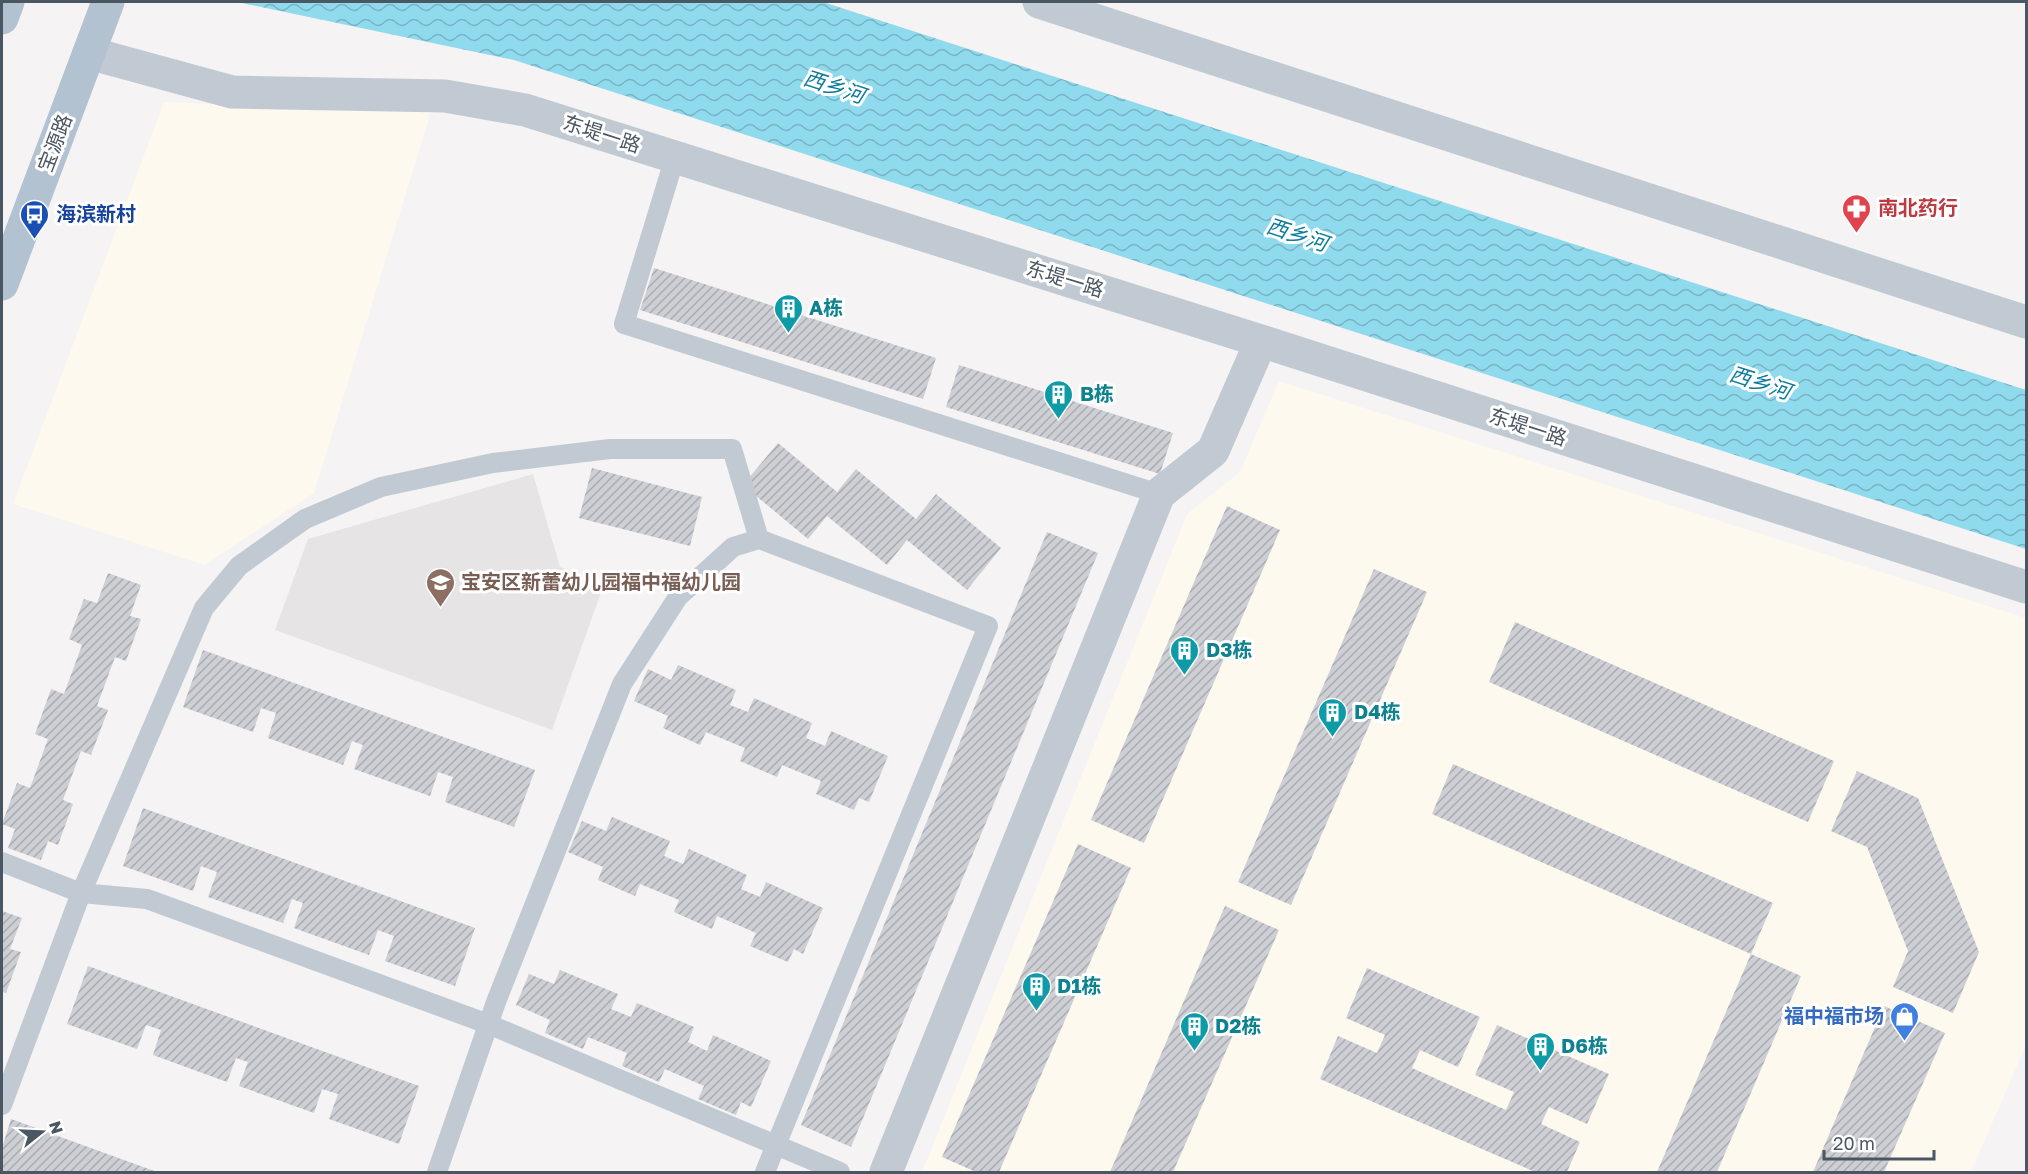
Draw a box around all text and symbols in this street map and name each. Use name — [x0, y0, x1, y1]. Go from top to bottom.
water label: 西乡河 — [800, 64, 872, 109]
street label: 东堤一路 — [561, 109, 644, 157]
street label: 宝源路 — [32, 110, 76, 175]
pharmacy icon: 南北药行 — [1841, 192, 1873, 234]
place label: 南北药行 — [1878, 195, 1958, 219]
bus stop icon: 海滨新村 — [19, 198, 51, 240]
place label: 海滨新村 — [56, 201, 136, 225]
water label: 西乡河 — [1263, 212, 1335, 257]
street label: 东堤一路 — [1024, 255, 1107, 301]
building icon: A栋 — [772, 292, 804, 334]
place label: A栋 — [809, 295, 843, 319]
water label: 西乡河 — [1726, 360, 1798, 405]
building icon: B栋 — [1043, 378, 1075, 420]
place label: B栋 — [1080, 381, 1114, 405]
street label: 东堤一路 — [1487, 402, 1570, 450]
school or university icon: 宝安区新蕾幼儿园福中福幼儿园 — [424, 566, 456, 608]
place label: 宝安区新蕾幼儿园福中福幼儿园 — [461, 569, 741, 593]
building icon: D3栋 — [1169, 634, 1201, 676]
place label: D3栋 — [1206, 637, 1253, 661]
building icon: D4栋 — [1317, 696, 1349, 738]
place label: D4栋 — [1354, 699, 1401, 723]
building icon: D1栋 — [1020, 970, 1052, 1012]
place label: D1栋 — [1057, 973, 1102, 997]
shop icon: 福中福市场 — [1889, 1000, 1921, 1042]
place label: 福中福市场 — [1784, 1003, 1884, 1027]
building icon: D2栋 — [1178, 1010, 1210, 1052]
place label: D2栋 — [1215, 1013, 1262, 1037]
building icon: D6栋 — [1524, 1030, 1556, 1072]
place label: D6栋 — [1561, 1033, 1608, 1057]
north arrow — [12, 1102, 72, 1162]
text: N — [45, 1118, 68, 1136]
scale bar — [1824, 1123, 1934, 1161]
text: 20 m — [1833, 1132, 1875, 1154]

